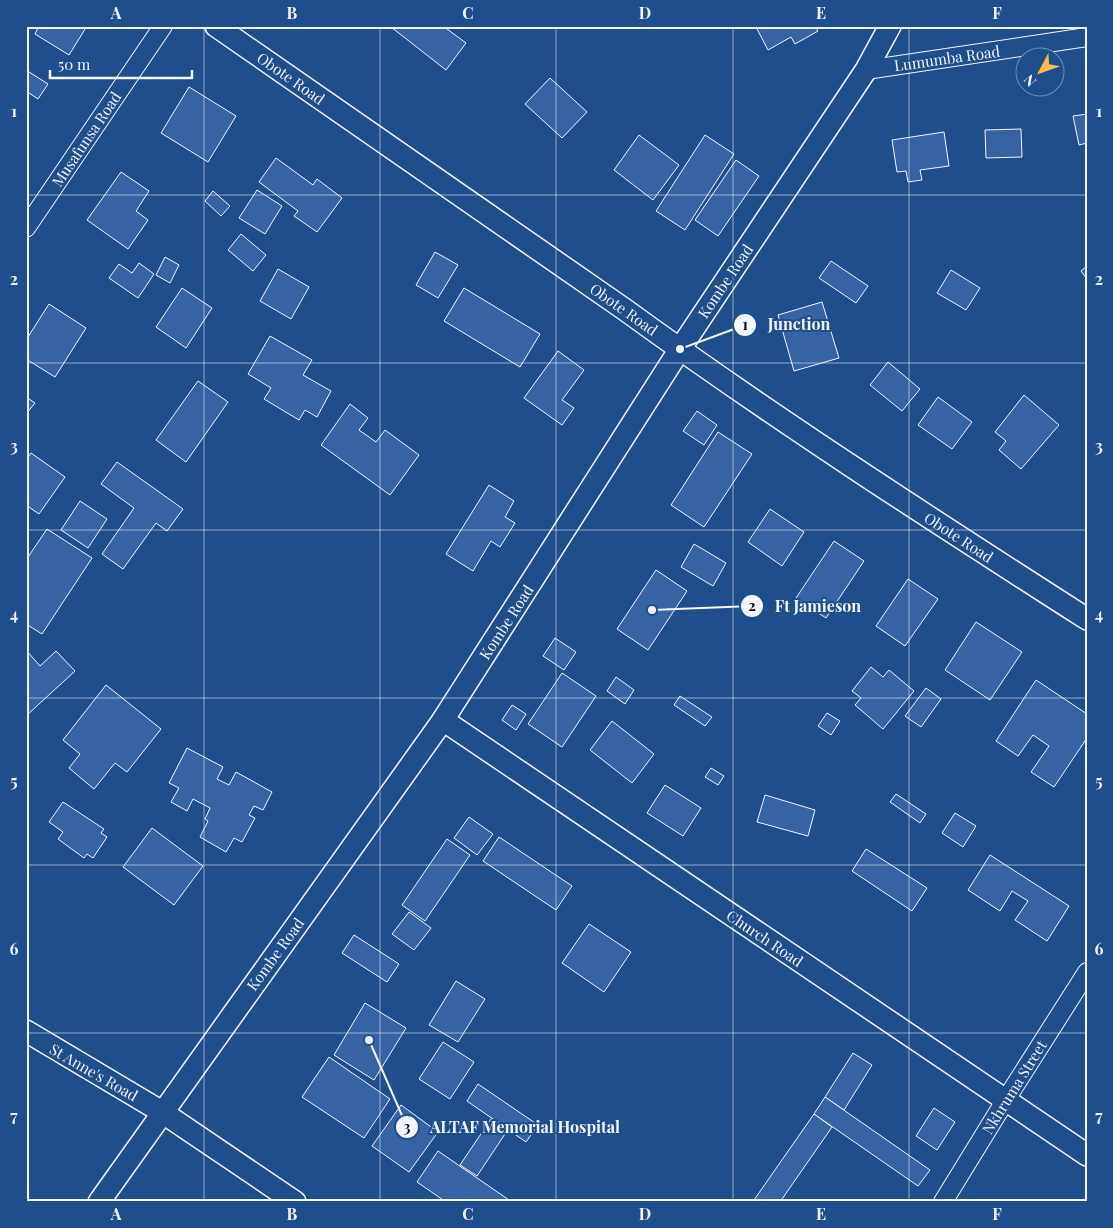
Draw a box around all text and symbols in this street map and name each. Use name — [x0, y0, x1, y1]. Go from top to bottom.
text: A — [110, 2, 122, 23]
text: B — [287, 2, 298, 23]
text: C — [462, 2, 474, 23]
text: D — [639, 2, 651, 23]
text: E — [816, 2, 826, 23]
text: F — [992, 2, 1002, 23]
street label: Lumumba Road — [893, 41, 1001, 75]
street label: Obote Road — [253, 47, 329, 109]
scale bar — [50, 48, 192, 80]
north arrow — [1016, 48, 1066, 98]
text: 50 m — [58, 54, 91, 74]
text: N — [1019, 71, 1040, 91]
street label: Musafunsa Road — [47, 87, 125, 190]
text: 1 — [11, 100, 17, 121]
text: 1 — [1096, 100, 1102, 121]
street label: Kombe Road — [693, 240, 757, 322]
text: 2 — [10, 268, 18, 289]
text: 2 — [1095, 268, 1103, 289]
street label: Obote Road — [586, 278, 662, 340]
callout: Junction — [732, 309, 840, 340]
text: Junction — [767, 313, 830, 334]
text: 1 — [742, 314, 748, 334]
text: 3 — [10, 435, 18, 456]
text: 3 — [1095, 435, 1103, 456]
street label: Obote Road — [921, 507, 998, 567]
street label: Kombe Road — [474, 581, 538, 663]
callout: Ft Jamieson — [740, 590, 871, 621]
text: 2 — [748, 595, 756, 615]
text: Ft Jamieson — [775, 595, 861, 616]
text: 4 — [10, 603, 18, 624]
text: 4 — [1095, 603, 1103, 624]
text: 5 — [10, 770, 18, 791]
text: 5 — [1095, 770, 1103, 791]
street label: Church Road — [723, 905, 807, 971]
street label: Kombe Road — [242, 913, 308, 994]
text: 6 — [10, 938, 19, 959]
text: 6 — [1095, 938, 1104, 959]
street label: Nkhruma Street — [977, 1036, 1051, 1138]
street label: St Anne's Road — [46, 1039, 142, 1105]
text: 7 — [10, 1105, 18, 1126]
text: 7 — [1095, 1105, 1103, 1126]
callout: ALTAF Memorial Hospital — [395, 1112, 630, 1143]
text: 3 — [403, 1116, 411, 1136]
text: ALTAF Memorial Hospital — [429, 1116, 620, 1137]
text: A — [110, 1203, 122, 1224]
text: B — [287, 1203, 298, 1224]
text: C — [462, 1203, 474, 1224]
text: D — [639, 1203, 651, 1224]
text: E — [816, 1203, 826, 1224]
text: F — [992, 1203, 1002, 1224]

